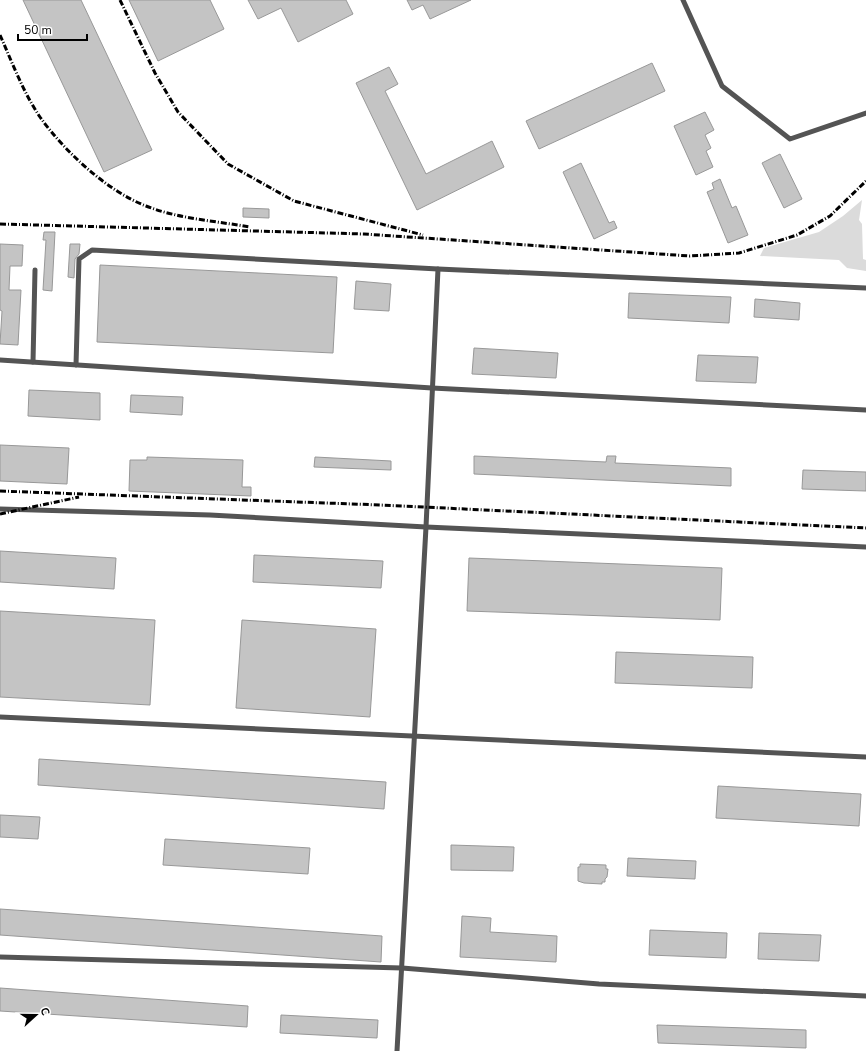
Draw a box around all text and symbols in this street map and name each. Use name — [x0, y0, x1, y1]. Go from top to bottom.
scale bar — [18, 16, 87, 42]
text: 50 m — [24, 22, 52, 38]
north arrow — [16, 995, 56, 1035]
text: С — [37, 1005, 53, 1018]

